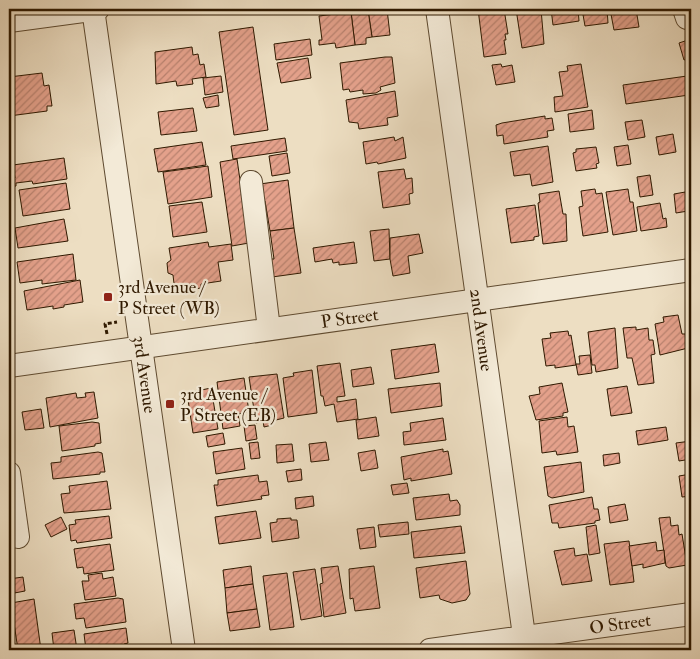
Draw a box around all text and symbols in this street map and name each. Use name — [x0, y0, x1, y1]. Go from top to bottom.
place label: 3rd Avenue / P Street (WB) — [118, 276, 220, 320]
street label: 2nd Avenue — [464, 287, 498, 373]
marker: 3rd Avenue / P Street (WB) — [102, 291, 114, 303]
street label: P Street — [320, 303, 380, 334]
street label: 3rd Avenue — [127, 334, 161, 415]
place label: 3rd Avenue / P Street (EB) — [180, 383, 276, 427]
marker: 3rd Avenue / P Street (EB) — [164, 398, 176, 410]
street label: O Street — [588, 609, 653, 640]

